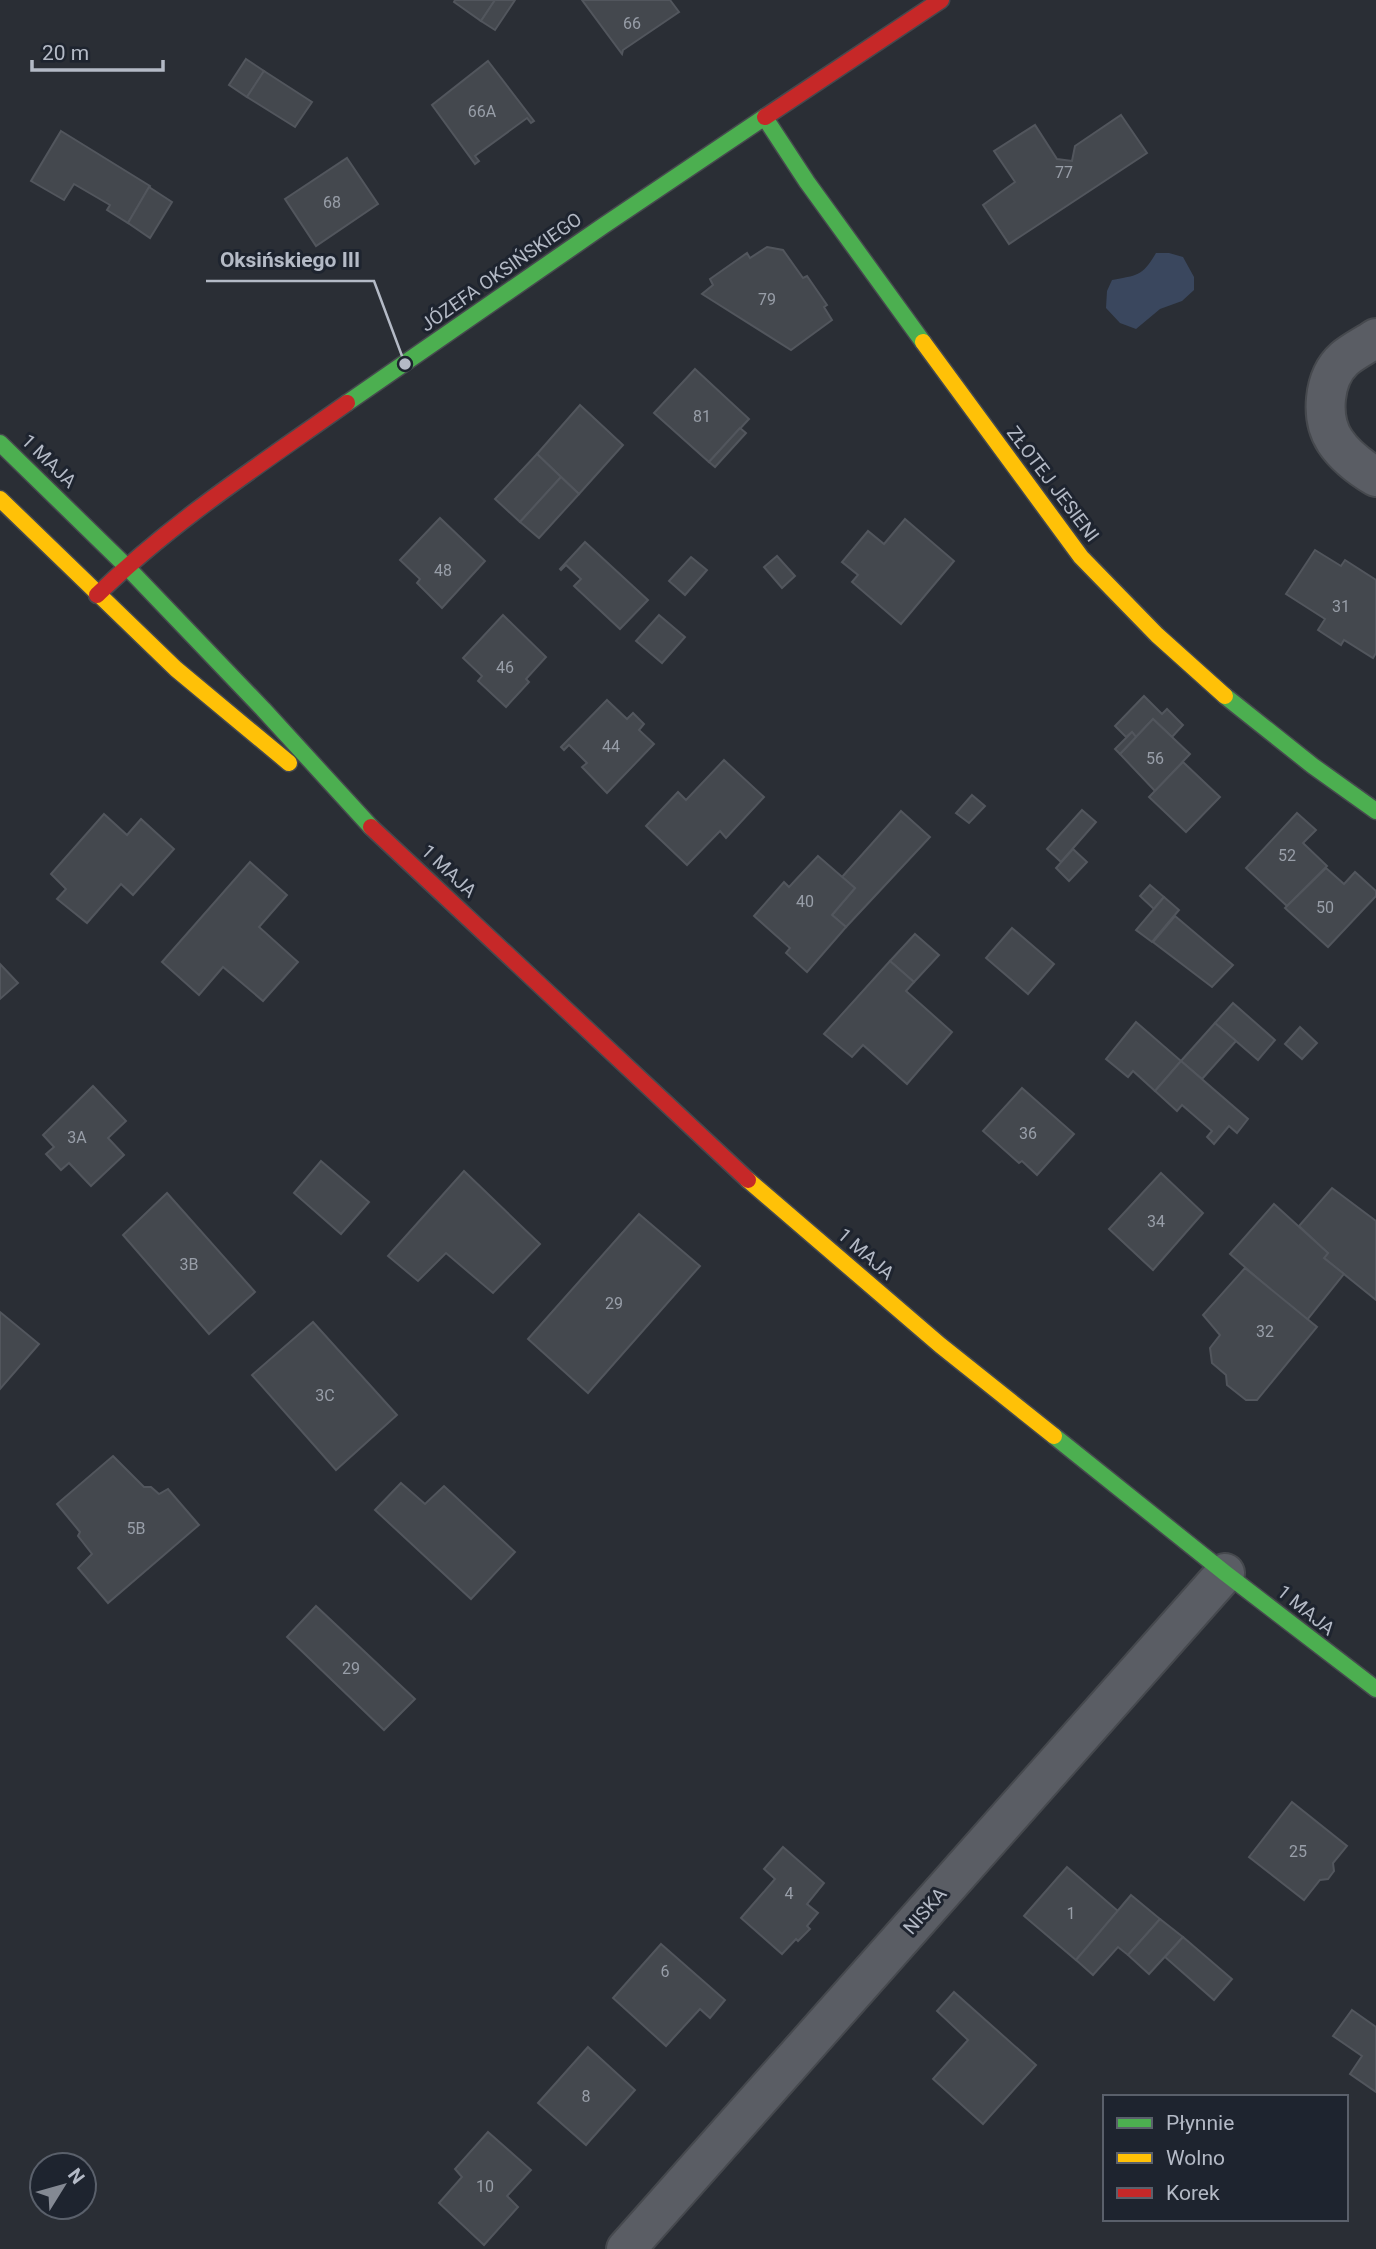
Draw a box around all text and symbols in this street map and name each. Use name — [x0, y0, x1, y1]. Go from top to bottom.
house number: 66 — [623, 14, 641, 33]
scale bar — [32, 28, 163, 72]
text: 20 m — [42, 41, 89, 65]
house number: 66A — [468, 102, 497, 121]
house number: 77 — [1055, 163, 1073, 182]
house number: 68 — [323, 193, 341, 212]
street label: JÓZEFA OKSIŃSKIEGO — [416, 208, 586, 336]
callout: Oksińskiego III — [206, 239, 374, 281]
text: Oksińskiego III — [220, 248, 360, 272]
house number: 79 — [758, 290, 776, 309]
house number: 81 — [693, 407, 711, 426]
street label: ZŁOTEJ JESIENI — [1002, 422, 1104, 546]
street label: 1 MAJA — [17, 429, 82, 493]
house number: 48 — [434, 561, 452, 580]
house number: 31 — [1332, 597, 1350, 616]
house number: 46 — [496, 658, 514, 677]
house number: 44 — [602, 737, 620, 756]
house number: 56 — [1146, 749, 1164, 768]
street label: 1 MAJA — [417, 840, 482, 903]
house number: 52 — [1278, 846, 1296, 865]
house number: 40 — [796, 892, 814, 911]
house number: 50 — [1316, 898, 1334, 917]
house number: 36 — [1019, 1124, 1037, 1143]
house number: 3A — [67, 1128, 87, 1147]
house number: 34 — [1147, 1212, 1165, 1231]
street label: 1 MAJA — [833, 1223, 899, 1285]
house number: 3B — [180, 1255, 199, 1274]
house number: 29 — [605, 1294, 623, 1313]
house number: 32 — [1256, 1322, 1274, 1341]
house number: 3C — [315, 1386, 335, 1405]
house number: 5B — [127, 1519, 146, 1538]
street label: 1 MAJA — [1273, 1580, 1340, 1640]
house number: 29 — [342, 1659, 360, 1678]
house number: 25 — [1289, 1842, 1307, 1861]
street label: NISKA — [898, 1883, 952, 1939]
house number: 4 — [785, 1884, 794, 1903]
house number: 1 — [1067, 1904, 1076, 1923]
house number: 6 — [661, 1962, 670, 1981]
house number: 8 — [582, 2087, 591, 2106]
legend — [1103, 2095, 1348, 2221]
text: Płynnie — [1166, 2111, 1234, 2135]
text: Wolno — [1166, 2146, 1225, 2170]
north arrow — [28, 2151, 98, 2221]
text: N — [63, 2164, 89, 2188]
house number: 10 — [476, 2177, 494, 2196]
text: Korek — [1166, 2181, 1220, 2205]

